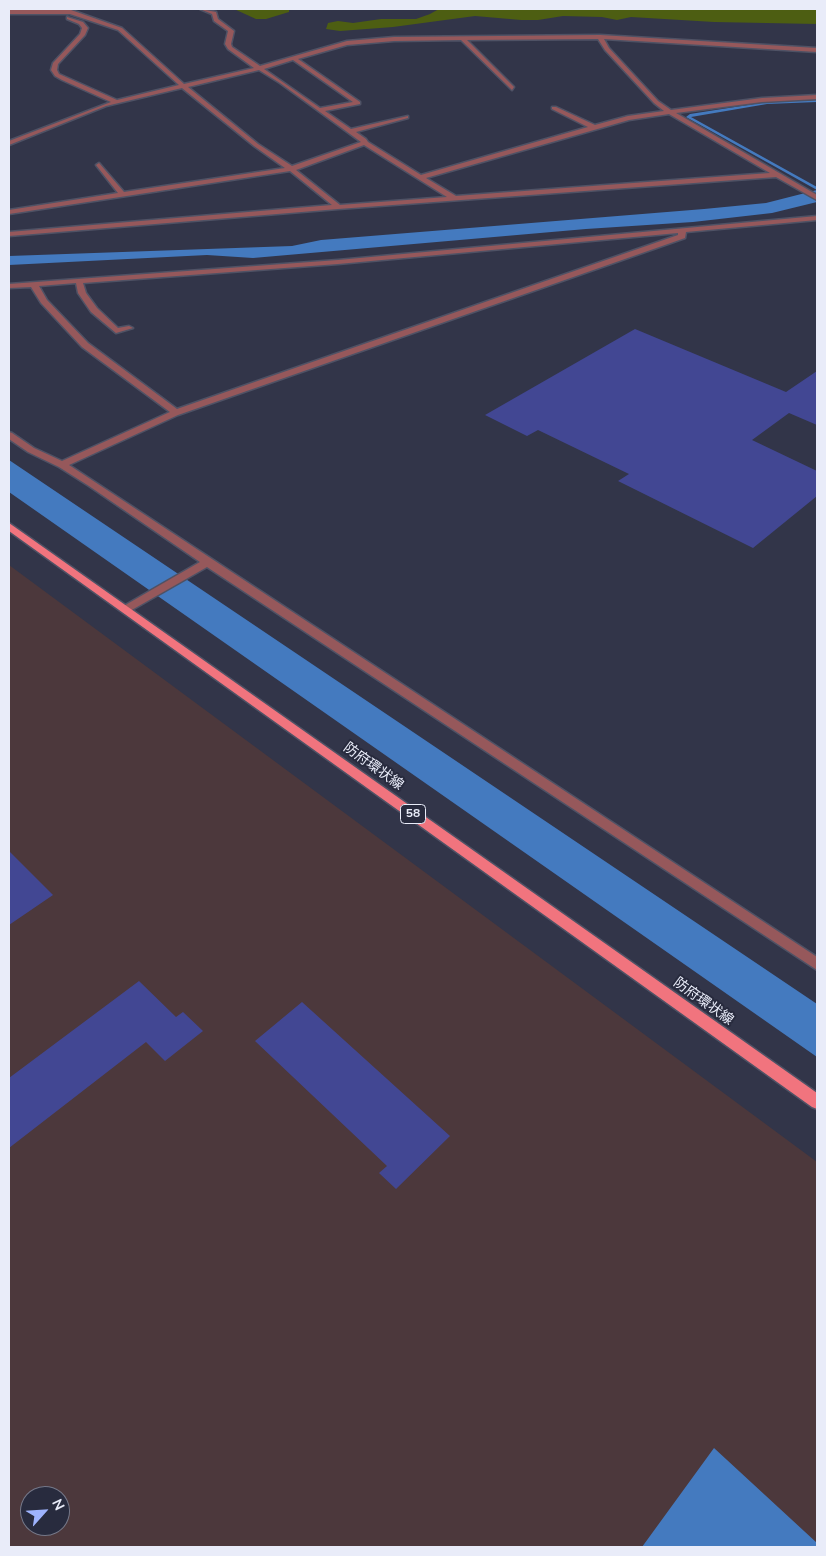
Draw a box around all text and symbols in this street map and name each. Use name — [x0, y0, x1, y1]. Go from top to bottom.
street label: 防府環状線 — [340, 740, 406, 794]
road number: 58 — [400, 804, 426, 824]
street label: 防府環状線 — [670, 975, 736, 1029]
north arrow — [20, 1486, 70, 1536]
text: N — [47, 1496, 69, 1514]

